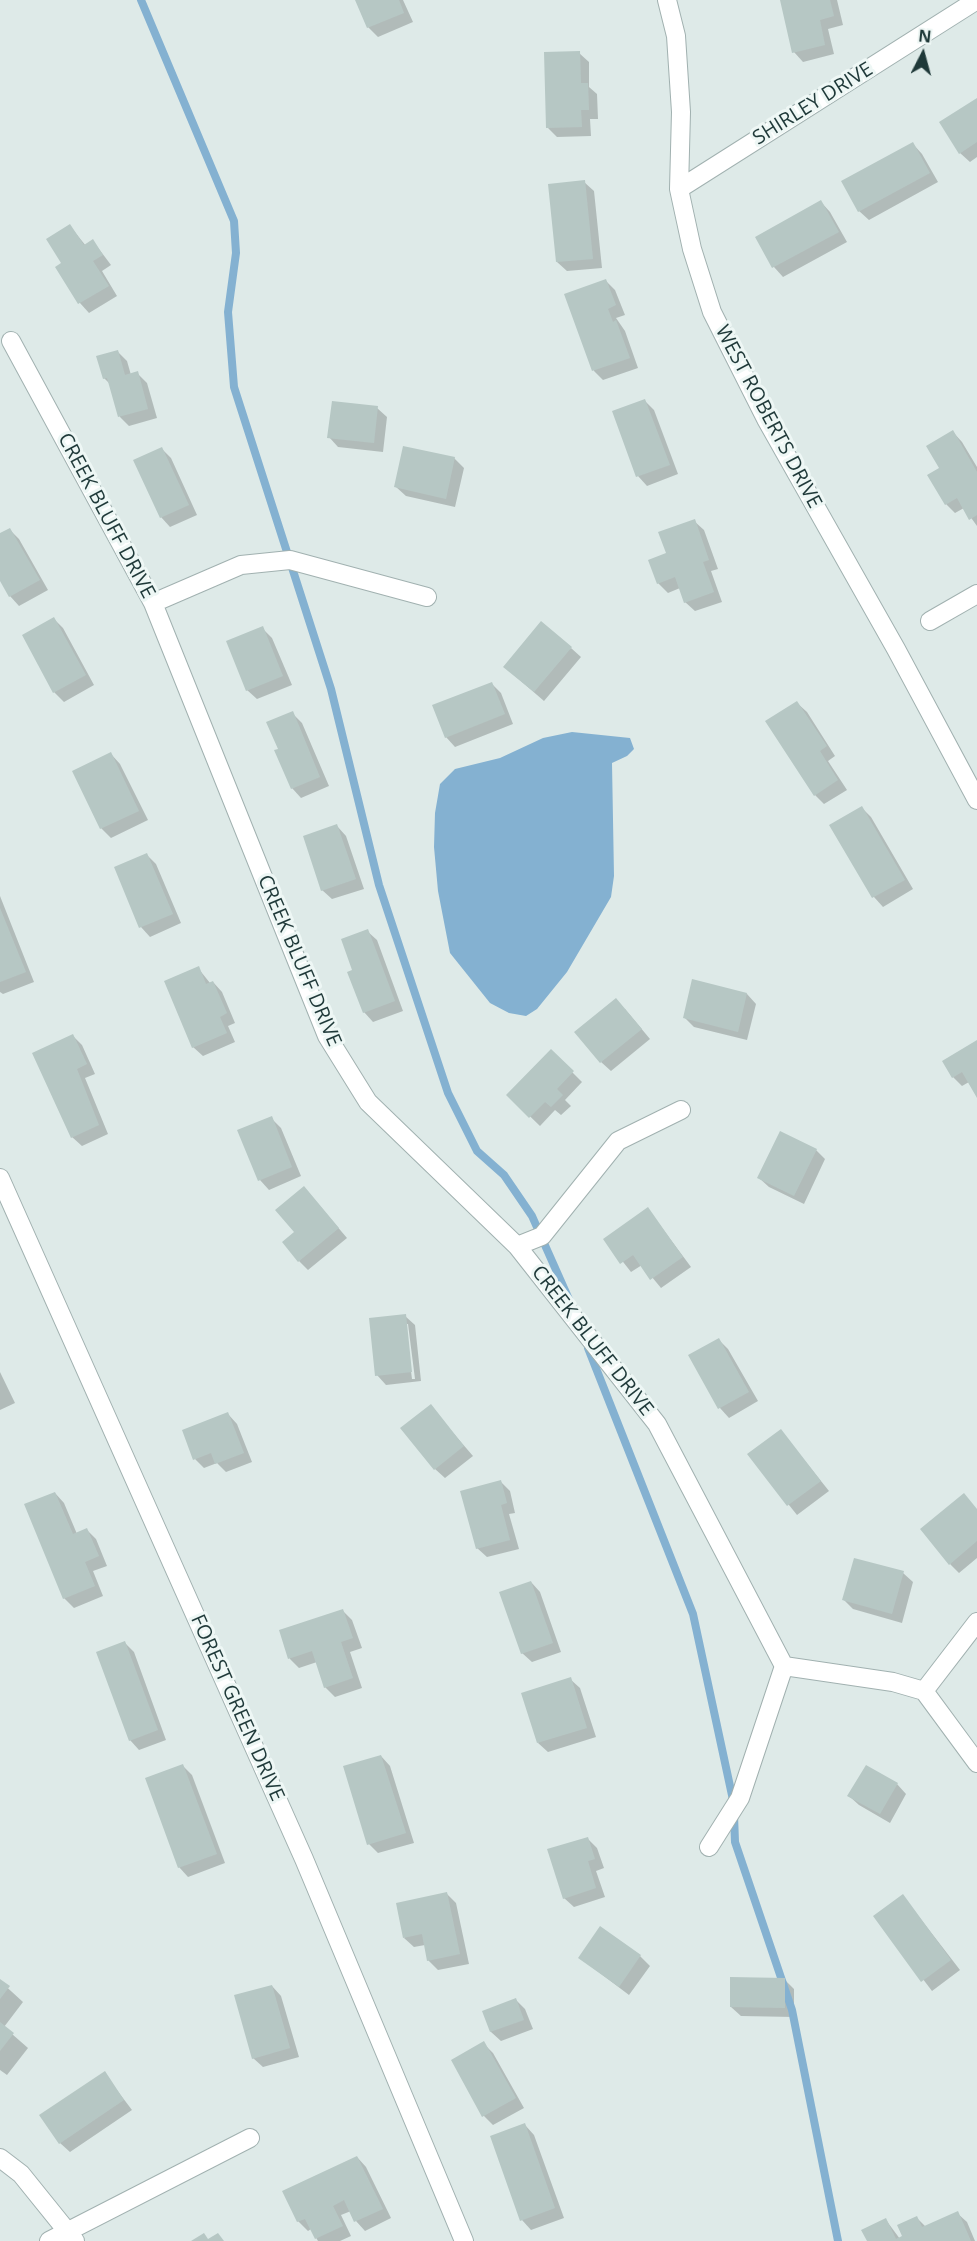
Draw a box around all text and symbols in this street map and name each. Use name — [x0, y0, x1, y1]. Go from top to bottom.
north arrow — [893, 24, 953, 84]
text: N — [917, 24, 932, 48]
street label: SHIRLEY DRIVE — [749, 58, 877, 150]
street label: WEST ROBERTS DRIVE — [710, 321, 826, 513]
street label: CREEK BLUFF DRIVE — [52, 429, 160, 603]
street label: CREEK BLUFF DRIVE — [252, 872, 346, 1050]
street label: CREEK BLUFF DRIVE — [526, 1261, 658, 1421]
street label: FOREST GREEN DRIVE — [185, 1611, 289, 1805]

